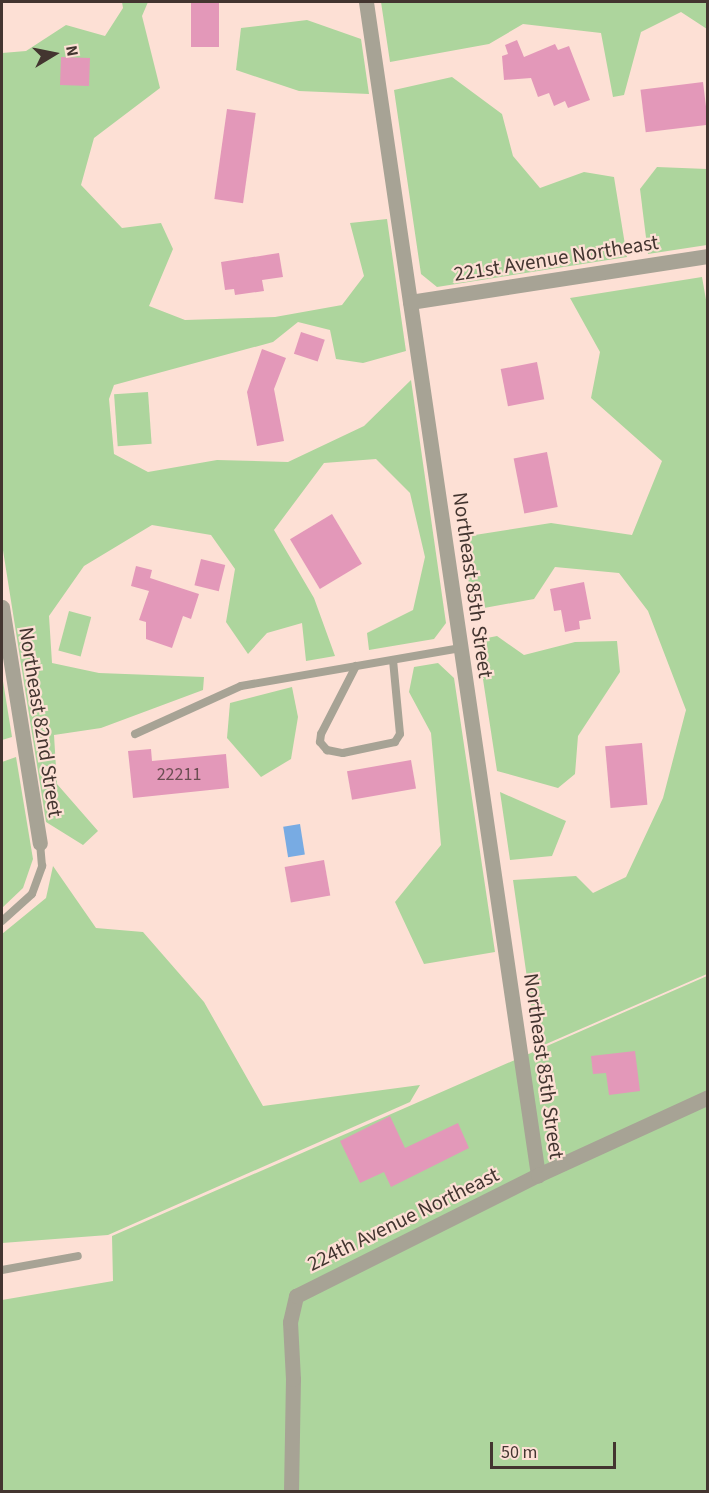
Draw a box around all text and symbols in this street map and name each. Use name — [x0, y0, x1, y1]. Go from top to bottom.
north arrow — [24, 24, 84, 84]
text: N — [60, 44, 83, 58]
street label: 221st Avenue Northeast — [452, 229, 660, 287]
street label: Northeast 85th Street — [447, 490, 499, 680]
street label: Northeast 82nd Street — [14, 625, 68, 819]
house number: 22211 — [157, 764, 201, 786]
street label: Northeast 85th Street — [518, 971, 570, 1161]
street label: 224th Avenue Northeast — [303, 1162, 503, 1276]
scale bar — [493, 1430, 619, 1468]
text: 50 m — [501, 1440, 537, 1465]

